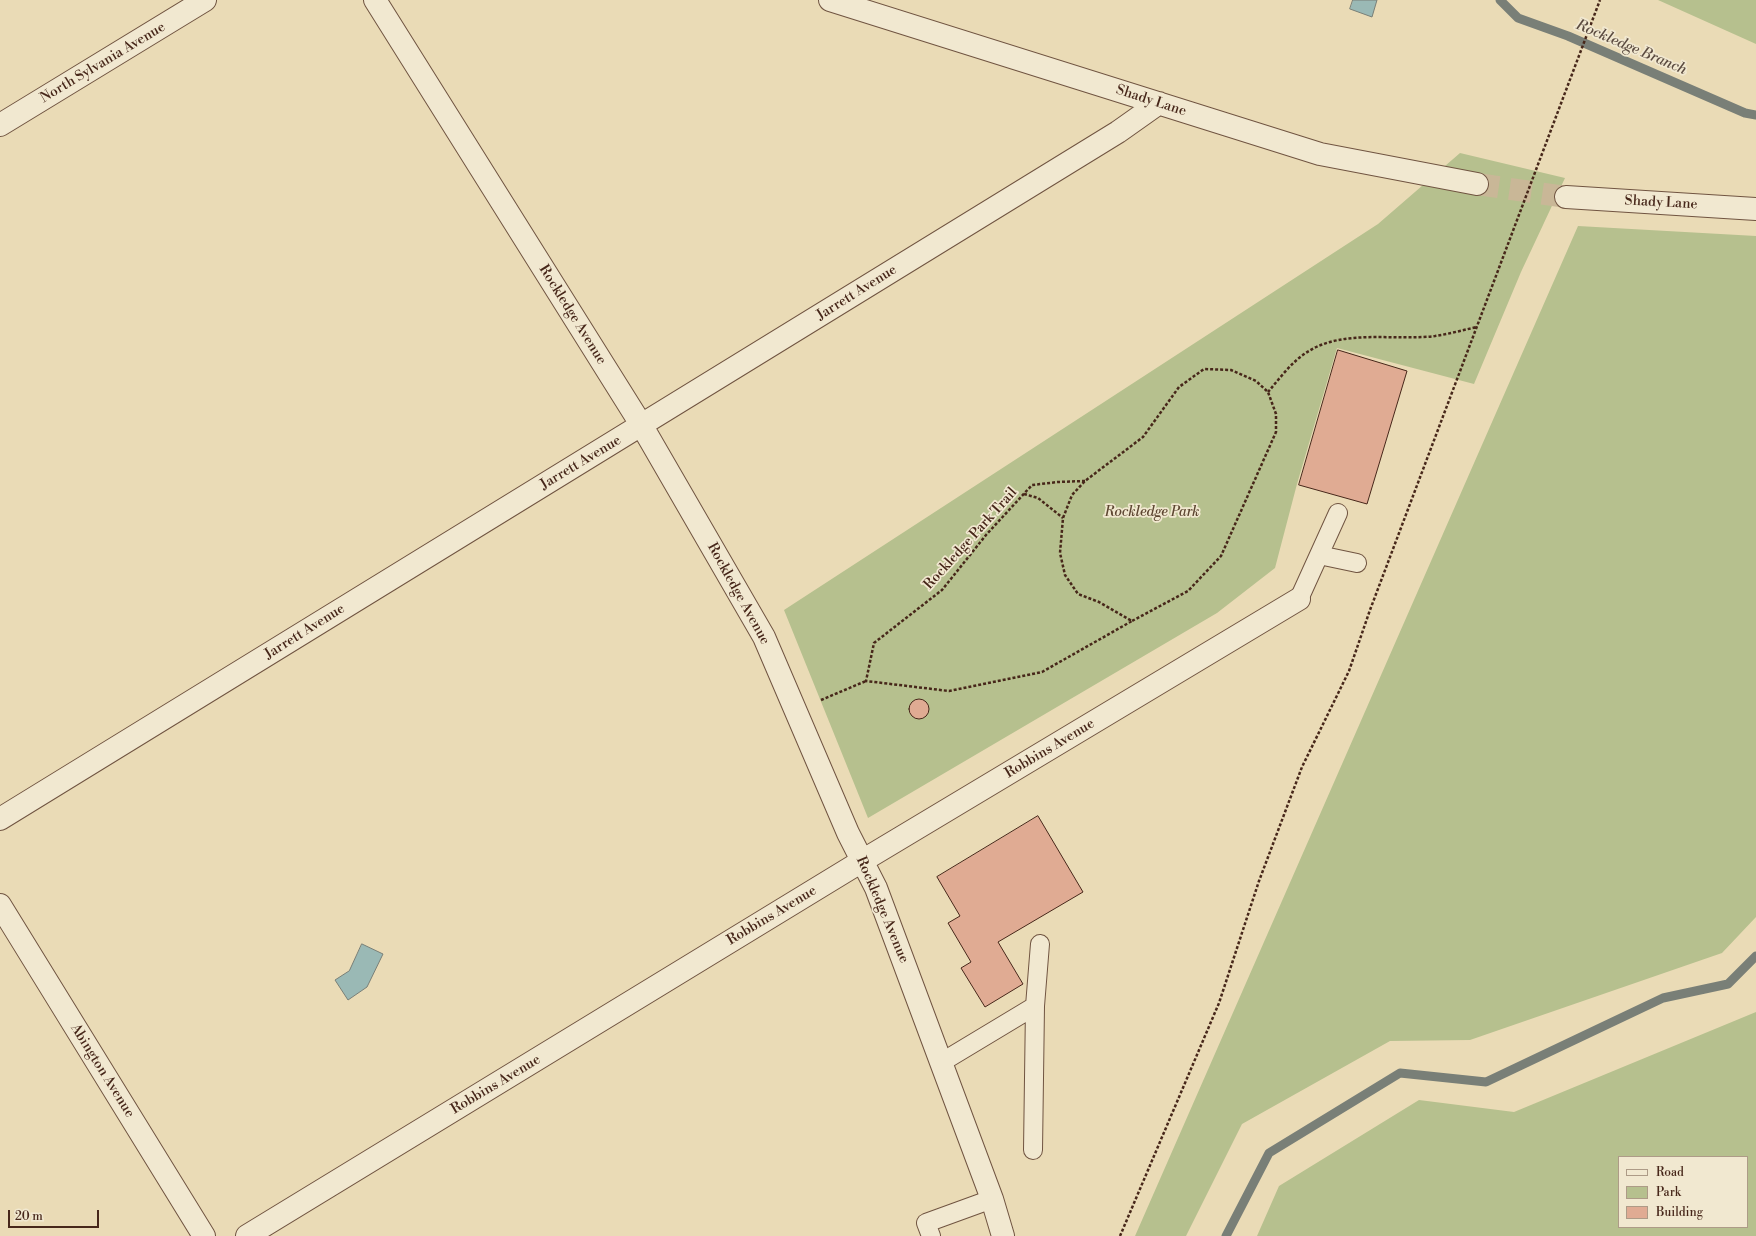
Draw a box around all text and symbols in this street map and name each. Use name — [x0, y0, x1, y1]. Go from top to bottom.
water label: Rockledge Branch — [1573, 17, 1689, 79]
street label: North Sylvania Avenue — [37, 19, 169, 107]
street label: Shady Lane — [1114, 82, 1188, 120]
street label: Shady Lane — [1624, 193, 1698, 213]
street label: Rockledge Avenue — [535, 262, 609, 368]
street label: Jarrett Avenue — [814, 262, 900, 324]
street label: Jarrett Avenue — [538, 432, 624, 494]
street label: Rockledge Park Trail — [921, 485, 1021, 593]
park label: Rockledge Park — [1105, 505, 1199, 521]
street label: Rockledge Avenue — [703, 540, 773, 648]
street label: Jarrett Avenue — [262, 601, 348, 663]
street label: Robbins Avenue — [1002, 716, 1098, 782]
street label: Rockledge Avenue — [852, 854, 912, 966]
street label: Robbins Avenue — [724, 883, 820, 949]
street label: Abington Avenue — [66, 1021, 138, 1121]
street label: Robbins Avenue — [448, 1052, 544, 1118]
legend — [1618, 1156, 1748, 1228]
text: Road — [1656, 1165, 1684, 1180]
text: Park — [1656, 1185, 1681, 1200]
scale bar — [10, 1202, 101, 1228]
text: Building — [1656, 1205, 1703, 1220]
text: 20 m — [15, 1209, 43, 1224]

